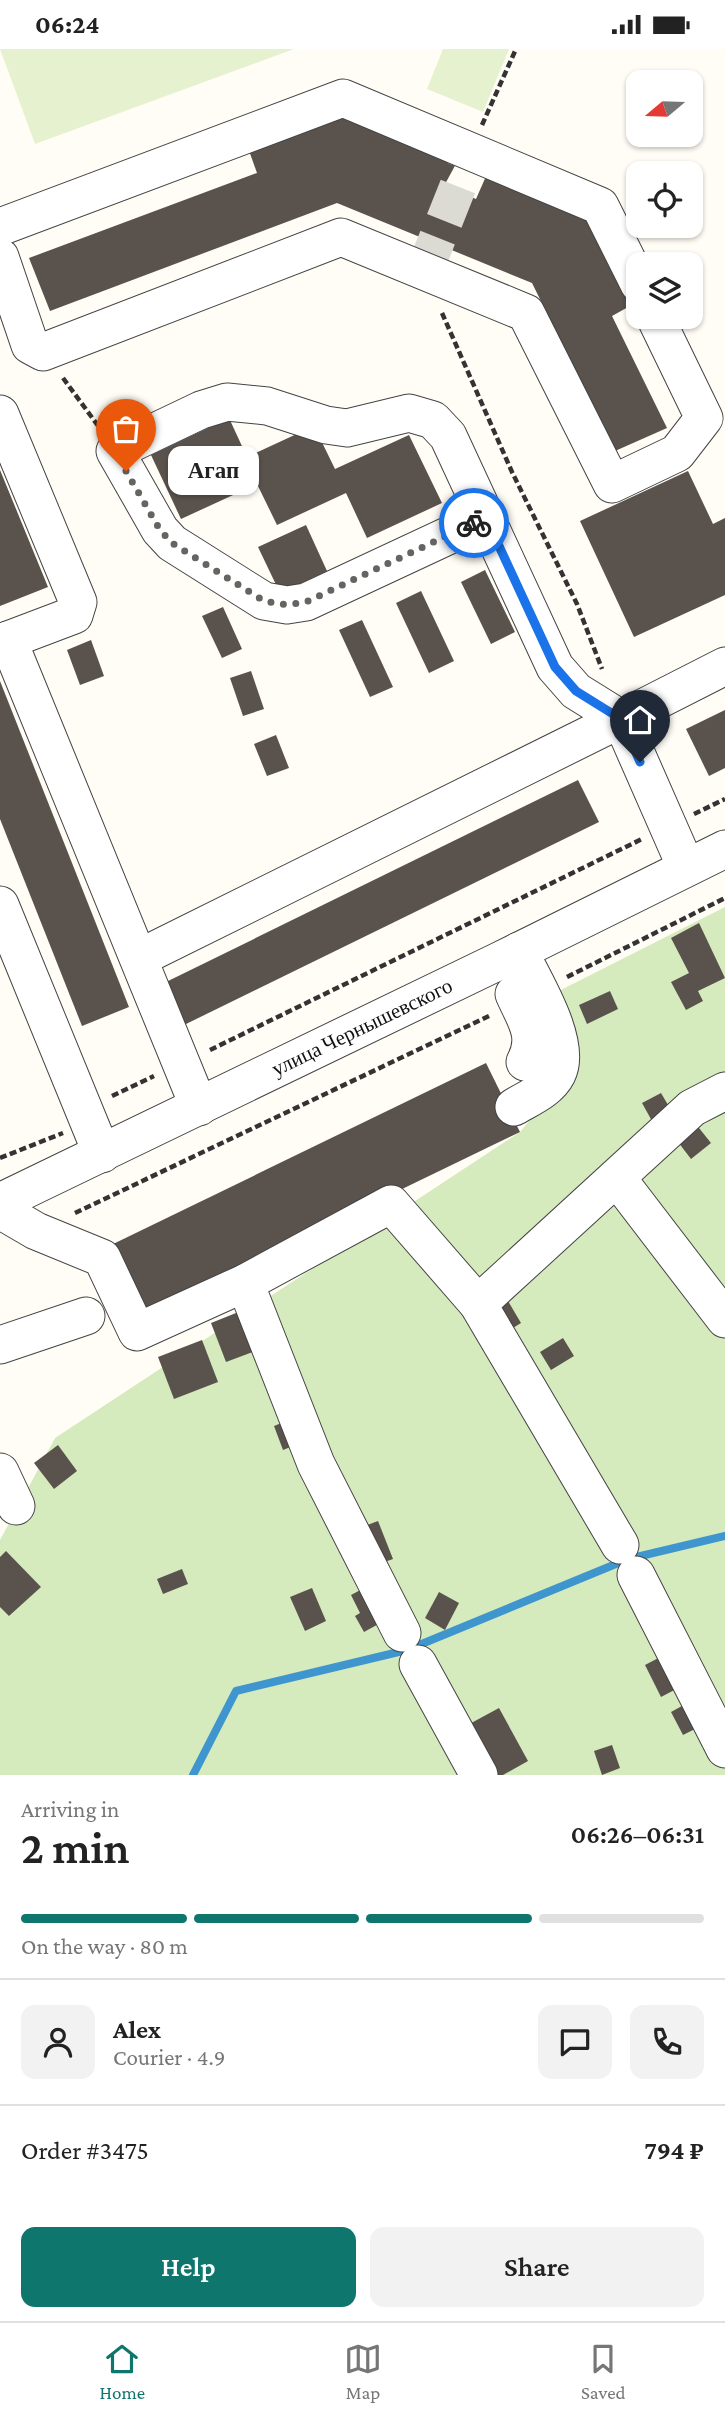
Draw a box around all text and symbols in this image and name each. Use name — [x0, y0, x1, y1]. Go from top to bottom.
text: 06:24 — [35, 10, 100, 39]
north arrow — [626, 70, 704, 147]
map controls — [626, 70, 703, 329]
button: locate — [626, 161, 703, 238]
button: layers — [626, 252, 703, 329]
pin — [96, 399, 156, 471]
icon: bag — [107, 410, 145, 448]
callout: Агап — [168, 447, 259, 495]
text: Агап — [188, 457, 239, 483]
courier — [439, 488, 509, 558]
icon: bike — [455, 504, 493, 542]
pin — [610, 690, 670, 762]
icon: home — [621, 701, 659, 739]
street label: улица Чернышевского — [268, 973, 456, 1081]
text: Arriving in — [21, 1796, 119, 1822]
text: 06:26–06:31 — [571, 1820, 704, 1849]
text: 2 min — [21, 1822, 129, 1873]
text: On the way · 80 m — [21, 1933, 188, 1959]
button: person — [21, 2005, 95, 2079]
button: chat — [538, 2005, 612, 2079]
button: phone — [630, 2005, 704, 2079]
text: Alex — [113, 2015, 161, 2044]
text: Courier · 4.9 — [113, 2044, 225, 2070]
text: Order #3475 — [21, 2136, 149, 2165]
text: 794 ₽ — [644, 2136, 704, 2165]
button: Help — [21, 2227, 356, 2307]
button: Share — [370, 2227, 704, 2307]
tab: Home — [99, 2340, 145, 2403]
tab: Map — [344, 2340, 382, 2403]
tab: Saved — [581, 2340, 626, 2403]

